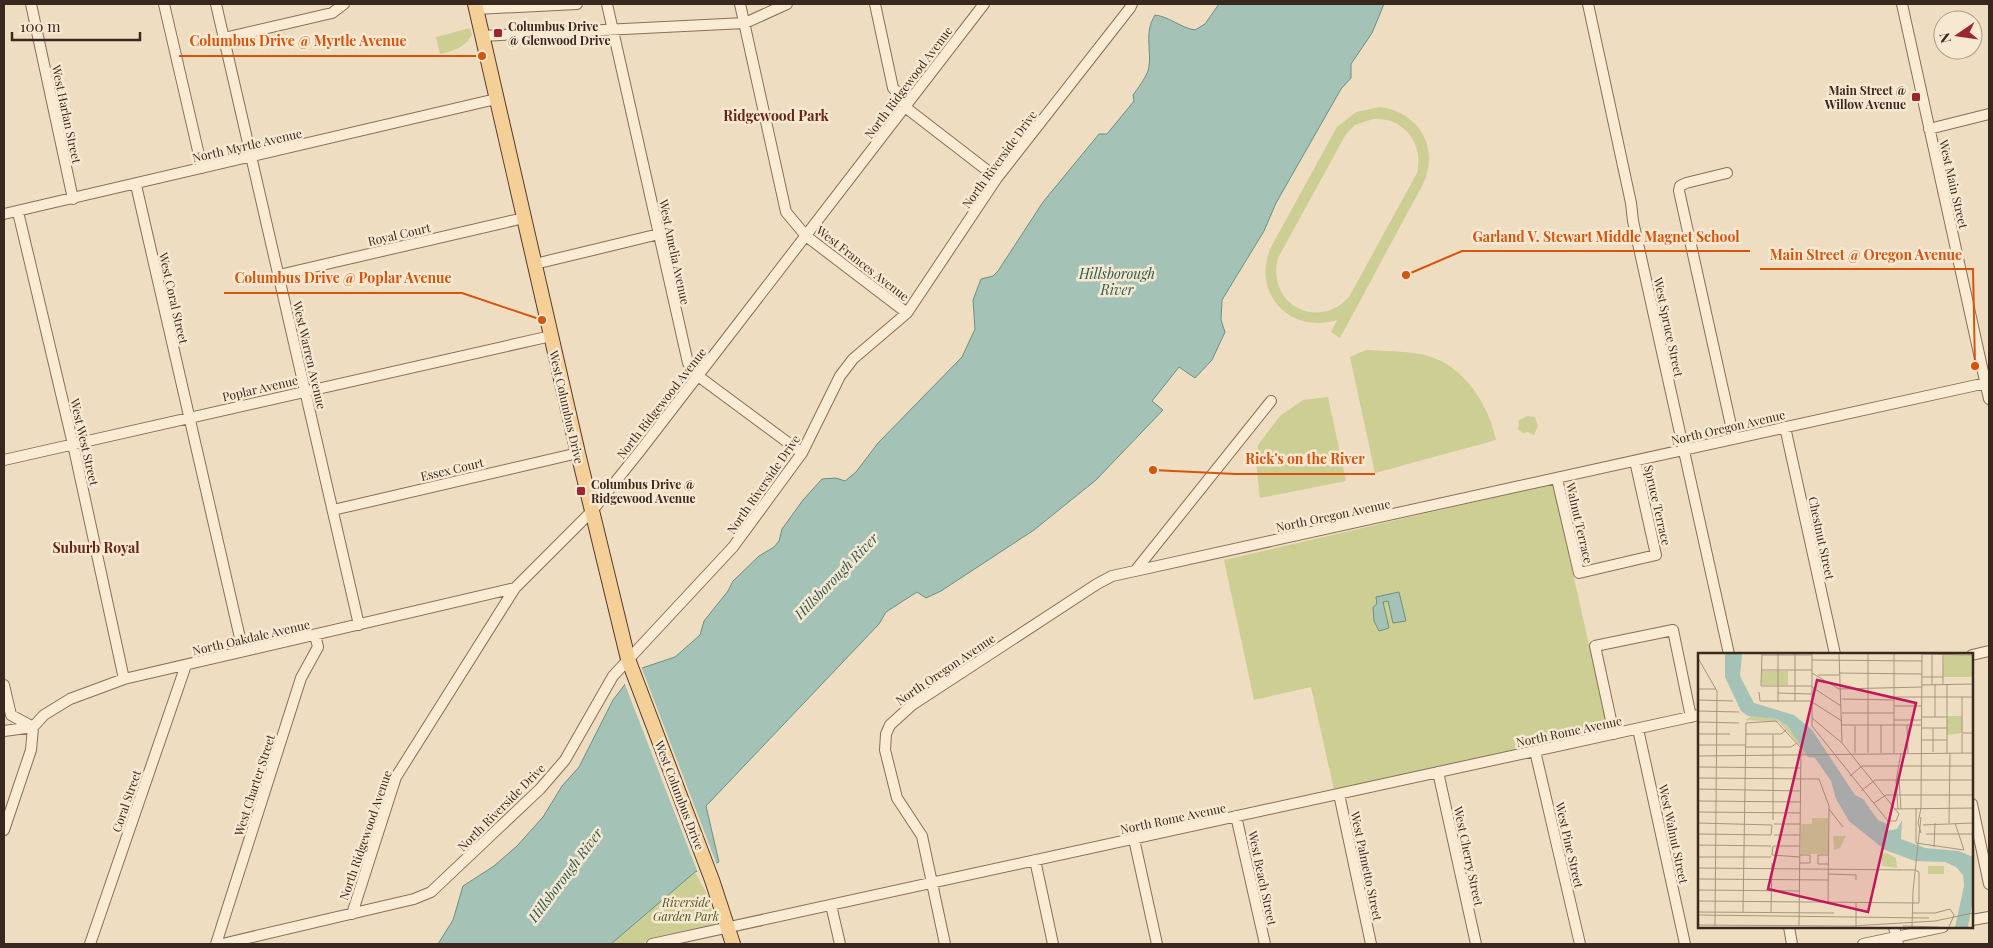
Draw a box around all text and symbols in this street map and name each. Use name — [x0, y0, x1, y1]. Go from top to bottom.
scale bar — [12, 10, 140, 42]
north arrow — [1933, 10, 1983, 60]
text: 100 m — [20, 16, 61, 36]
place label: Columbus Drive @ Glenwood Drive — [508, 18, 610, 48]
street label: North Ridgewood Avenue — [861, 23, 955, 141]
callout: Columbus Drive @ Myrtle Avenue — [179, 27, 417, 56]
marker: Columbus Drive @ Glenwood Drive — [492, 27, 504, 39]
text: Columbus Drive @ Myrtle Avenue — [189, 31, 407, 50]
text: N — [1934, 31, 1955, 45]
street label: West Harlan Street — [49, 62, 85, 165]
place label: Main Street @ Willow Avenue — [1824, 82, 1906, 112]
marker: Main Street @ Willow Avenue — [1910, 91, 1922, 103]
district label: Ridgewood Park — [723, 106, 830, 125]
street label: North Riverside Drive — [958, 107, 1040, 211]
street label: North Myrtle Avenue — [191, 125, 303, 165]
street label: West Main Street — [1936, 137, 1972, 231]
street label: West Amelia Avenue — [656, 197, 694, 306]
street label: Royal Court — [366, 219, 433, 249]
street label: West Frances Avenue — [813, 221, 913, 304]
callout: Garland V. Stewart Middle Magnet School — [1462, 222, 1750, 251]
text: Garland V. Stewart Middle Magnet School — [1472, 227, 1740, 246]
callout: Main Street @ Oregon Avenue — [1760, 240, 1973, 269]
text: Main Street @ Oregon Avenue — [1770, 245, 1962, 264]
street label: West Coral Street — [155, 250, 192, 346]
callout: Columbus Drive @ Poplar Avenue — [224, 264, 462, 293]
water label: Hillsborough River — [1078, 264, 1155, 299]
text: Columbus Drive @ Poplar Avenue — [234, 268, 452, 287]
street label: West Spruce Street — [1650, 275, 1688, 379]
street label: West Warren Avenue — [290, 299, 330, 410]
street label: North Ridgewood Avenue — [613, 344, 709, 462]
street label: West Columbus Drive — [546, 348, 588, 465]
street label: Poplar Avenue — [221, 372, 299, 404]
street label: West West Street — [67, 396, 103, 488]
street label: North Oregon Avenue — [1669, 406, 1787, 448]
street label: North Riverside Drive — [723, 431, 803, 537]
callout: Rick's on the River — [1235, 445, 1375, 474]
text: Rick's on the River — [1245, 449, 1365, 468]
street label: Essex Court — [419, 454, 486, 484]
street label: Spruce Terrace — [1641, 463, 1675, 547]
place label: Columbus Drive @ Ridgewood Avenue — [591, 476, 696, 506]
street label: Walnut Terrace — [1563, 480, 1597, 565]
marker: Columbus Drive @ Ridgewood Avenue — [575, 485, 587, 497]
street label: North Oregon Avenue — [1274, 495, 1392, 535]
street label: Chestnut Street — [1805, 495, 1839, 582]
water label: Hillsborough River — [789, 528, 883, 624]
district label: Suburb Royal — [52, 538, 140, 557]
street label: North Oakdale Avenue — [191, 616, 311, 658]
street label: North Oregon Avenue — [892, 630, 998, 708]
inset map — [1698, 653, 1973, 928]
street label: North Rome Avenue — [1515, 712, 1623, 750]
street label: West Charter Street — [230, 732, 278, 839]
street label: West Columbus Drive — [651, 737, 708, 852]
street label: North Riverside Drive — [454, 760, 548, 854]
street label: Coral Street — [108, 767, 144, 834]
street label: North Ridgewood Avenue — [335, 768, 395, 902]
street label: West Walnut Street — [1655, 782, 1692, 886]
street label: North Rome Avenue — [1119, 799, 1227, 837]
street label: West Pine Street — [1552, 800, 1588, 890]
street label: West Cherry Street — [1450, 804, 1488, 908]
street label: West Palmetto Street — [1347, 809, 1387, 923]
water label: Hillsborough River — [523, 823, 607, 927]
street label: West Beach Street — [1245, 828, 1281, 927]
park label: Riverside Garden Park — [653, 894, 719, 924]

